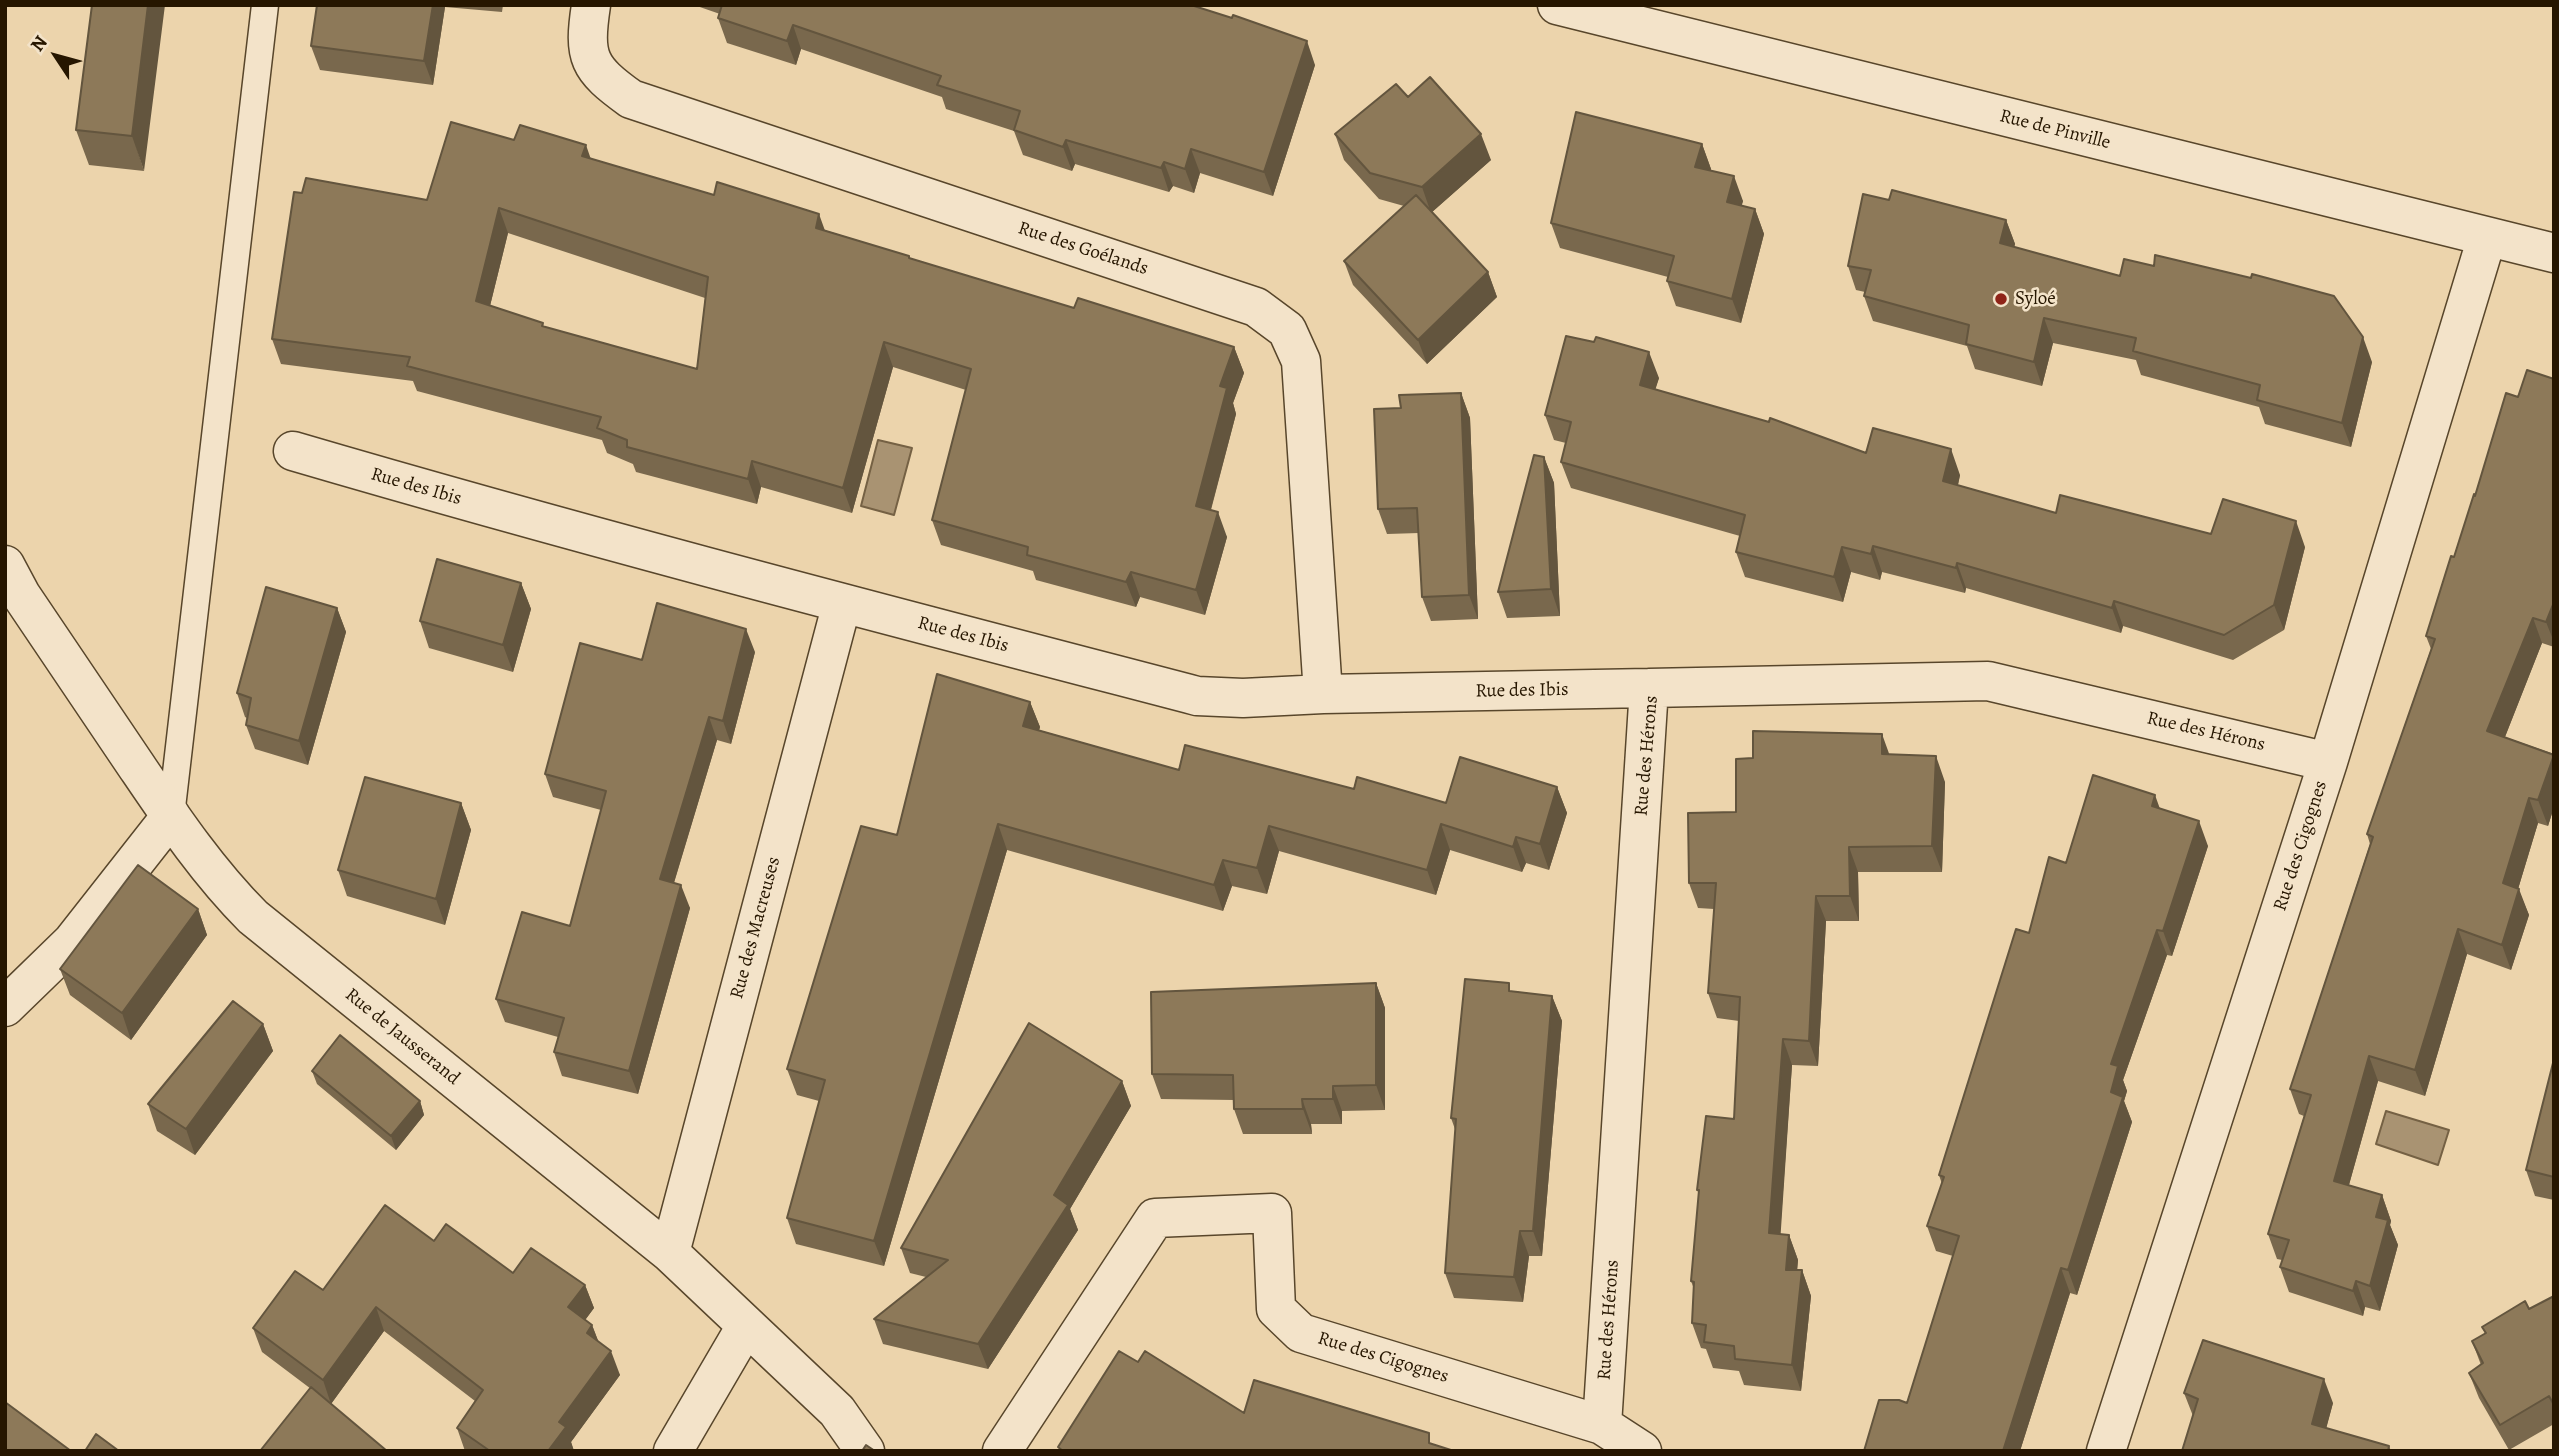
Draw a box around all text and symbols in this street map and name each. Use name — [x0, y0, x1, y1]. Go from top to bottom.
north arrow — [21, 21, 91, 91]
text: N — [24, 30, 54, 57]
street label: Rue de Pinville — [1997, 105, 2113, 155]
street label: Rue des Goélands — [1015, 217, 1151, 281]
place label: Syloé — [2015, 288, 2056, 310]
marker: Syloé — [1993, 291, 2009, 307]
street label: Rue des Ibis — [368, 463, 464, 511]
street label: Rue des Ibis — [915, 612, 1011, 658]
street label: Rue des Ibis — [1475, 679, 1569, 703]
street label: Rue des Hérons — [1630, 695, 1664, 817]
street label: Rue des Hérons — [2145, 707, 2267, 757]
street label: Rue des Cigognes — [2269, 778, 2333, 914]
street label: Rue des Macreuses — [726, 854, 786, 1002]
street label: Rue de Jausserand — [340, 984, 464, 1090]
street label: Rue des Hérons — [1593, 1259, 1625, 1381]
street label: Rue des Cigognes — [1315, 1327, 1451, 1389]

